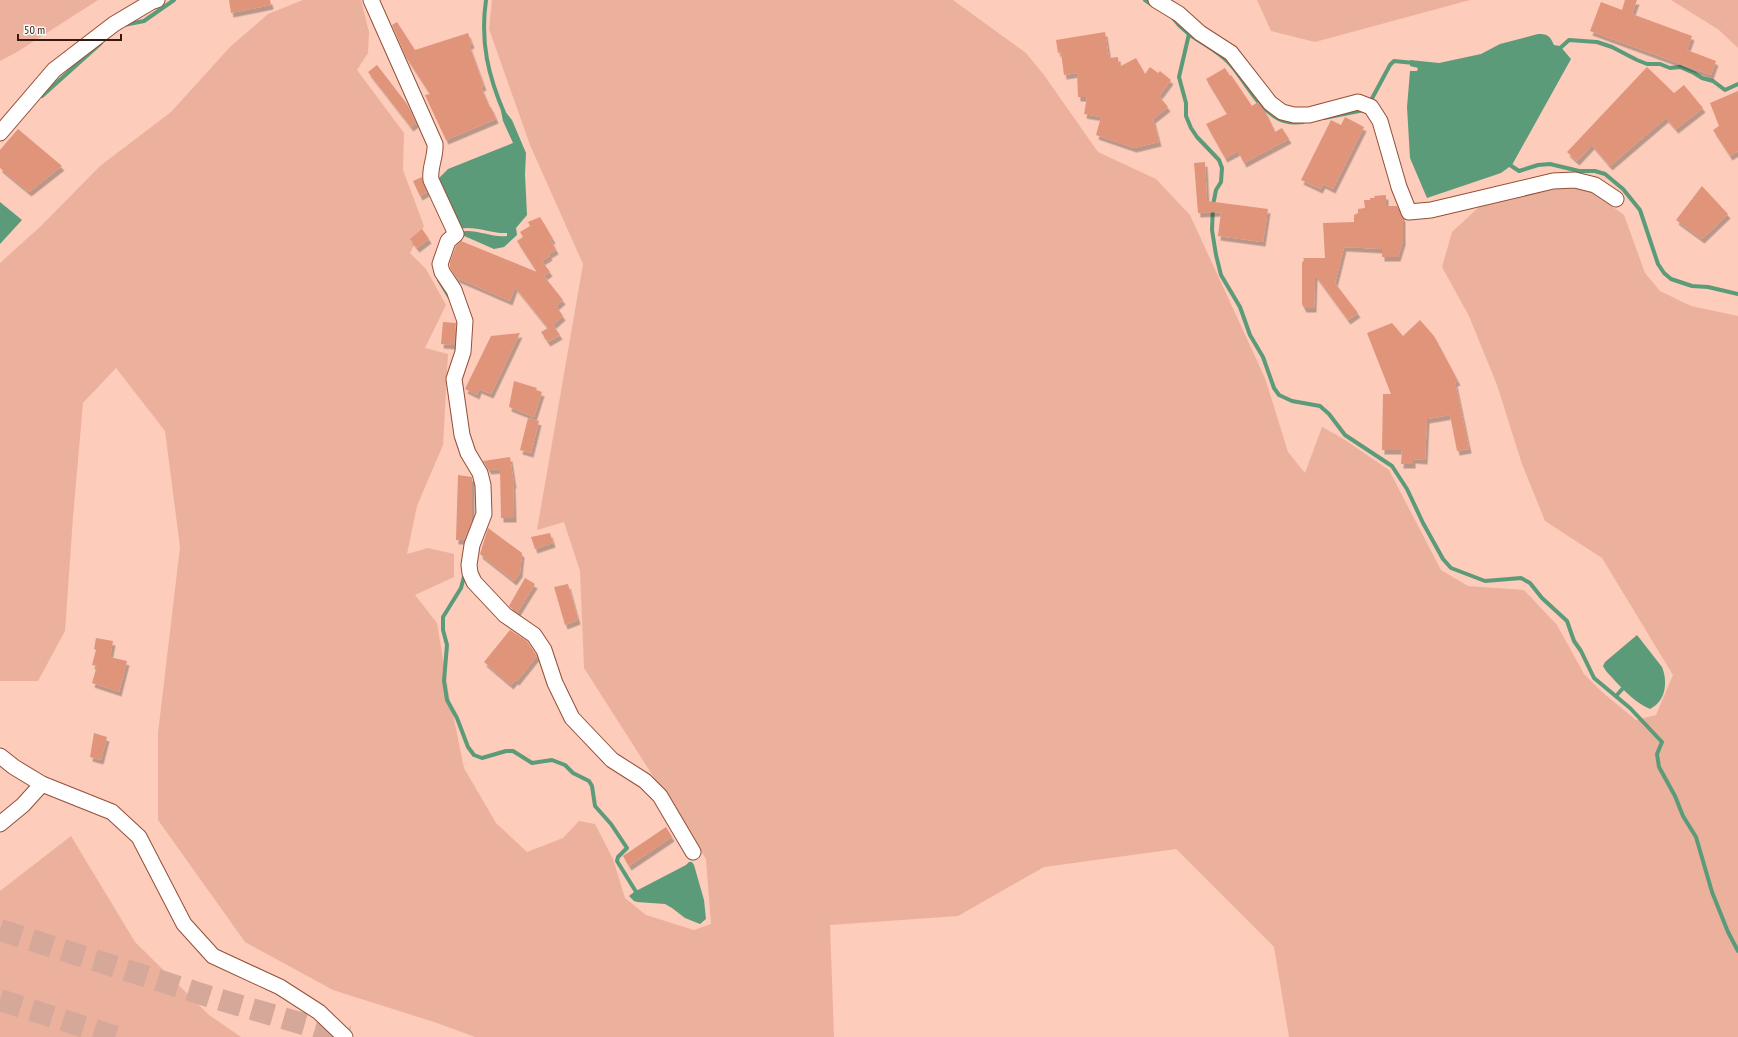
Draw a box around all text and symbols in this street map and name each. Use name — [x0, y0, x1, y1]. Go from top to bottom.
scale bar — [18, 16, 121, 42]
text: 50 m — [24, 22, 45, 37]

